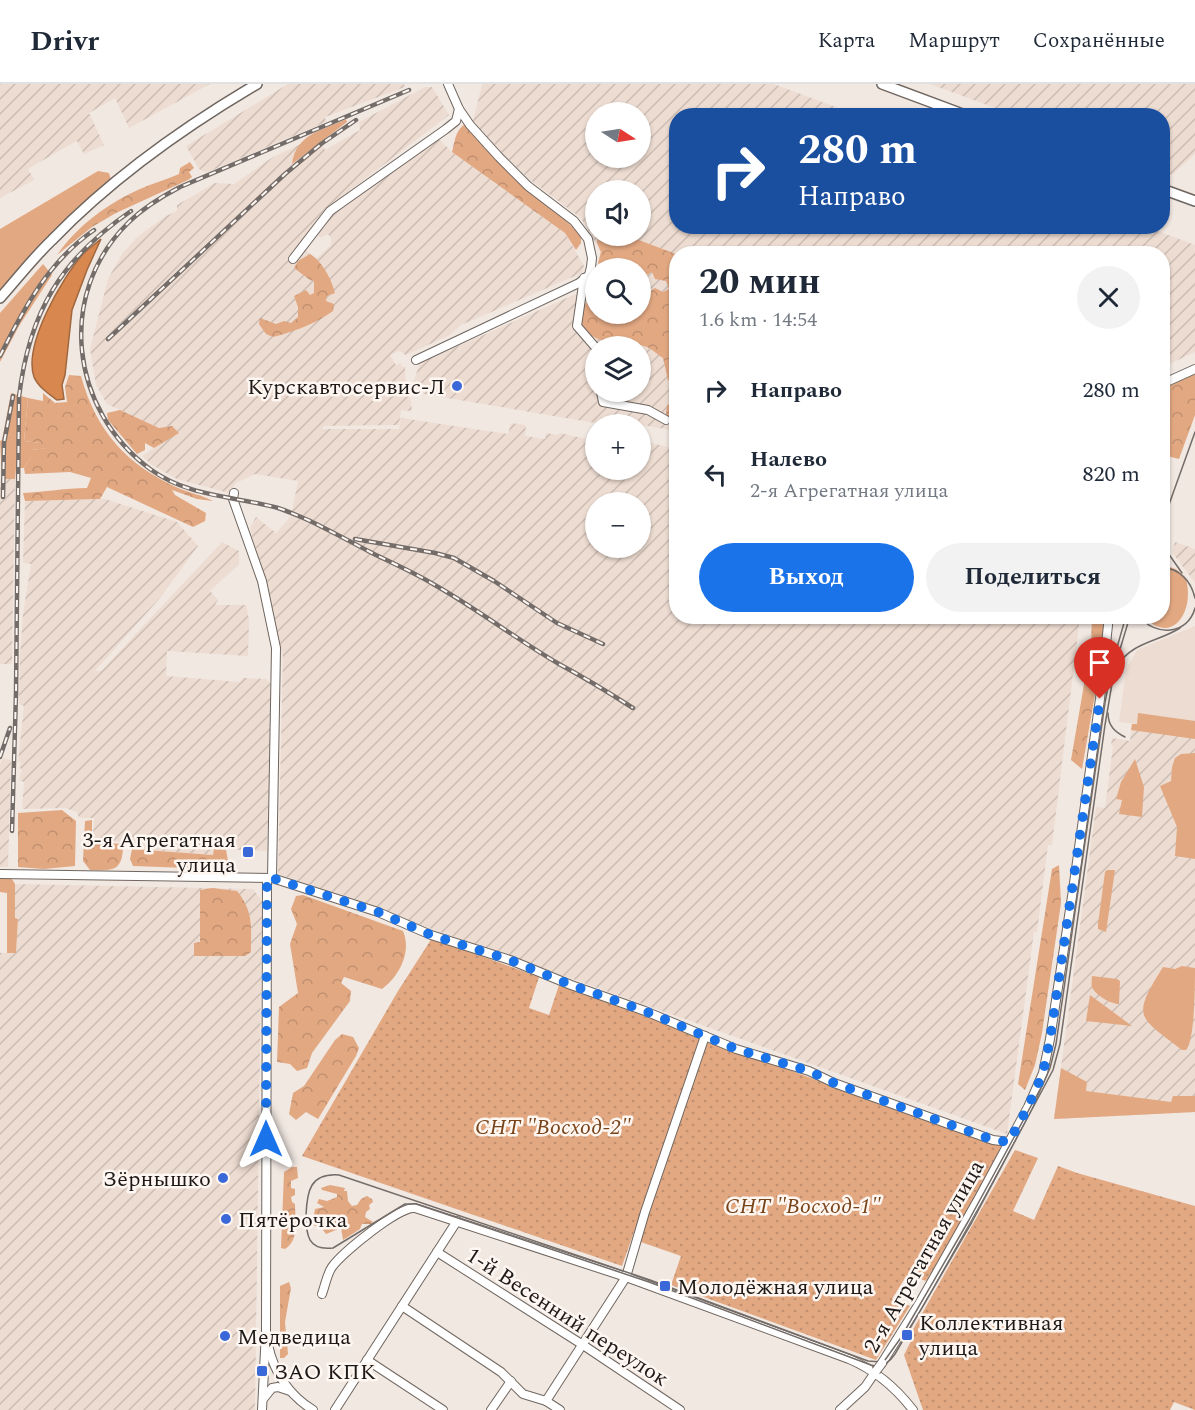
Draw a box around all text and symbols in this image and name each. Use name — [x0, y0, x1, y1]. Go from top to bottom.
text: Drivr — [30, 20, 99, 63]
text: Карта — [818, 25, 875, 57]
text: Маршрут — [908, 25, 1000, 57]
text: Сохранённые — [1033, 25, 1165, 57]
north arrow — [585, 102, 651, 168]
map controls — [585, 102, 651, 558]
text: 280 m — [798, 119, 917, 182]
icon: right — [699, 132, 777, 210]
text: Направо — [798, 176, 906, 218]
button: sound — [585, 180, 651, 246]
text: 20 мин — [699, 255, 821, 310]
button: search — [585, 258, 651, 324]
button: close — [1077, 266, 1140, 329]
text: 1.6 km · 14:54 — [699, 305, 817, 335]
button: layers — [585, 336, 651, 402]
place label: Курскавтосервис-Л — [247, 371, 445, 404]
icon: right — [699, 374, 732, 407]
text: Направо — [750, 374, 842, 407]
text: 280 m — [1083, 374, 1140, 407]
marker: Курскавтосервис-Л — [450, 379, 464, 393]
button: + — [585, 414, 651, 480]
text: Налево — [750, 443, 827, 476]
icon: left — [699, 458, 732, 491]
text: 820 m — [1083, 458, 1140, 491]
text: 2-я Агрегатная улица — [750, 476, 948, 506]
button: − — [585, 492, 651, 558]
button: Выход — [699, 543, 914, 612]
button: Поделиться — [926, 543, 1140, 612]
pin — [1074, 637, 1125, 699]
icon: arrive — [1083, 646, 1116, 679]
place label: 3-я Агрегатная улица — [83, 824, 236, 882]
marker: 3-я Агрегатная улица — [241, 845, 255, 859]
position arrow — [234, 1107, 298, 1171]
park label: СНТ "Восход-2" — [475, 1111, 631, 1144]
street label: 2-я Агрегатная улица — [855, 1154, 993, 1359]
place label: Зёрнышко — [103, 1163, 211, 1196]
marker: Зёрнышко — [216, 1171, 230, 1185]
park label: СНТ "Восход-1" — [725, 1190, 881, 1223]
place label: Пятёрочка — [238, 1204, 348, 1237]
marker: Пятёрочка — [219, 1212, 233, 1226]
street label: 1-й Весенний переулок — [459, 1239, 675, 1395]
place label: Молодёжная улица — [677, 1271, 874, 1304]
marker: Молодёжная улица — [658, 1279, 672, 1293]
place label: Коллективная улица — [918, 1307, 1063, 1365]
place label: Медведица — [237, 1321, 351, 1354]
marker: Коллективная улица — [900, 1328, 914, 1342]
marker: Медведица — [218, 1329, 232, 1343]
place label: ЗАО КПК — [274, 1356, 376, 1389]
marker: ЗАО КПК — [255, 1364, 269, 1378]

